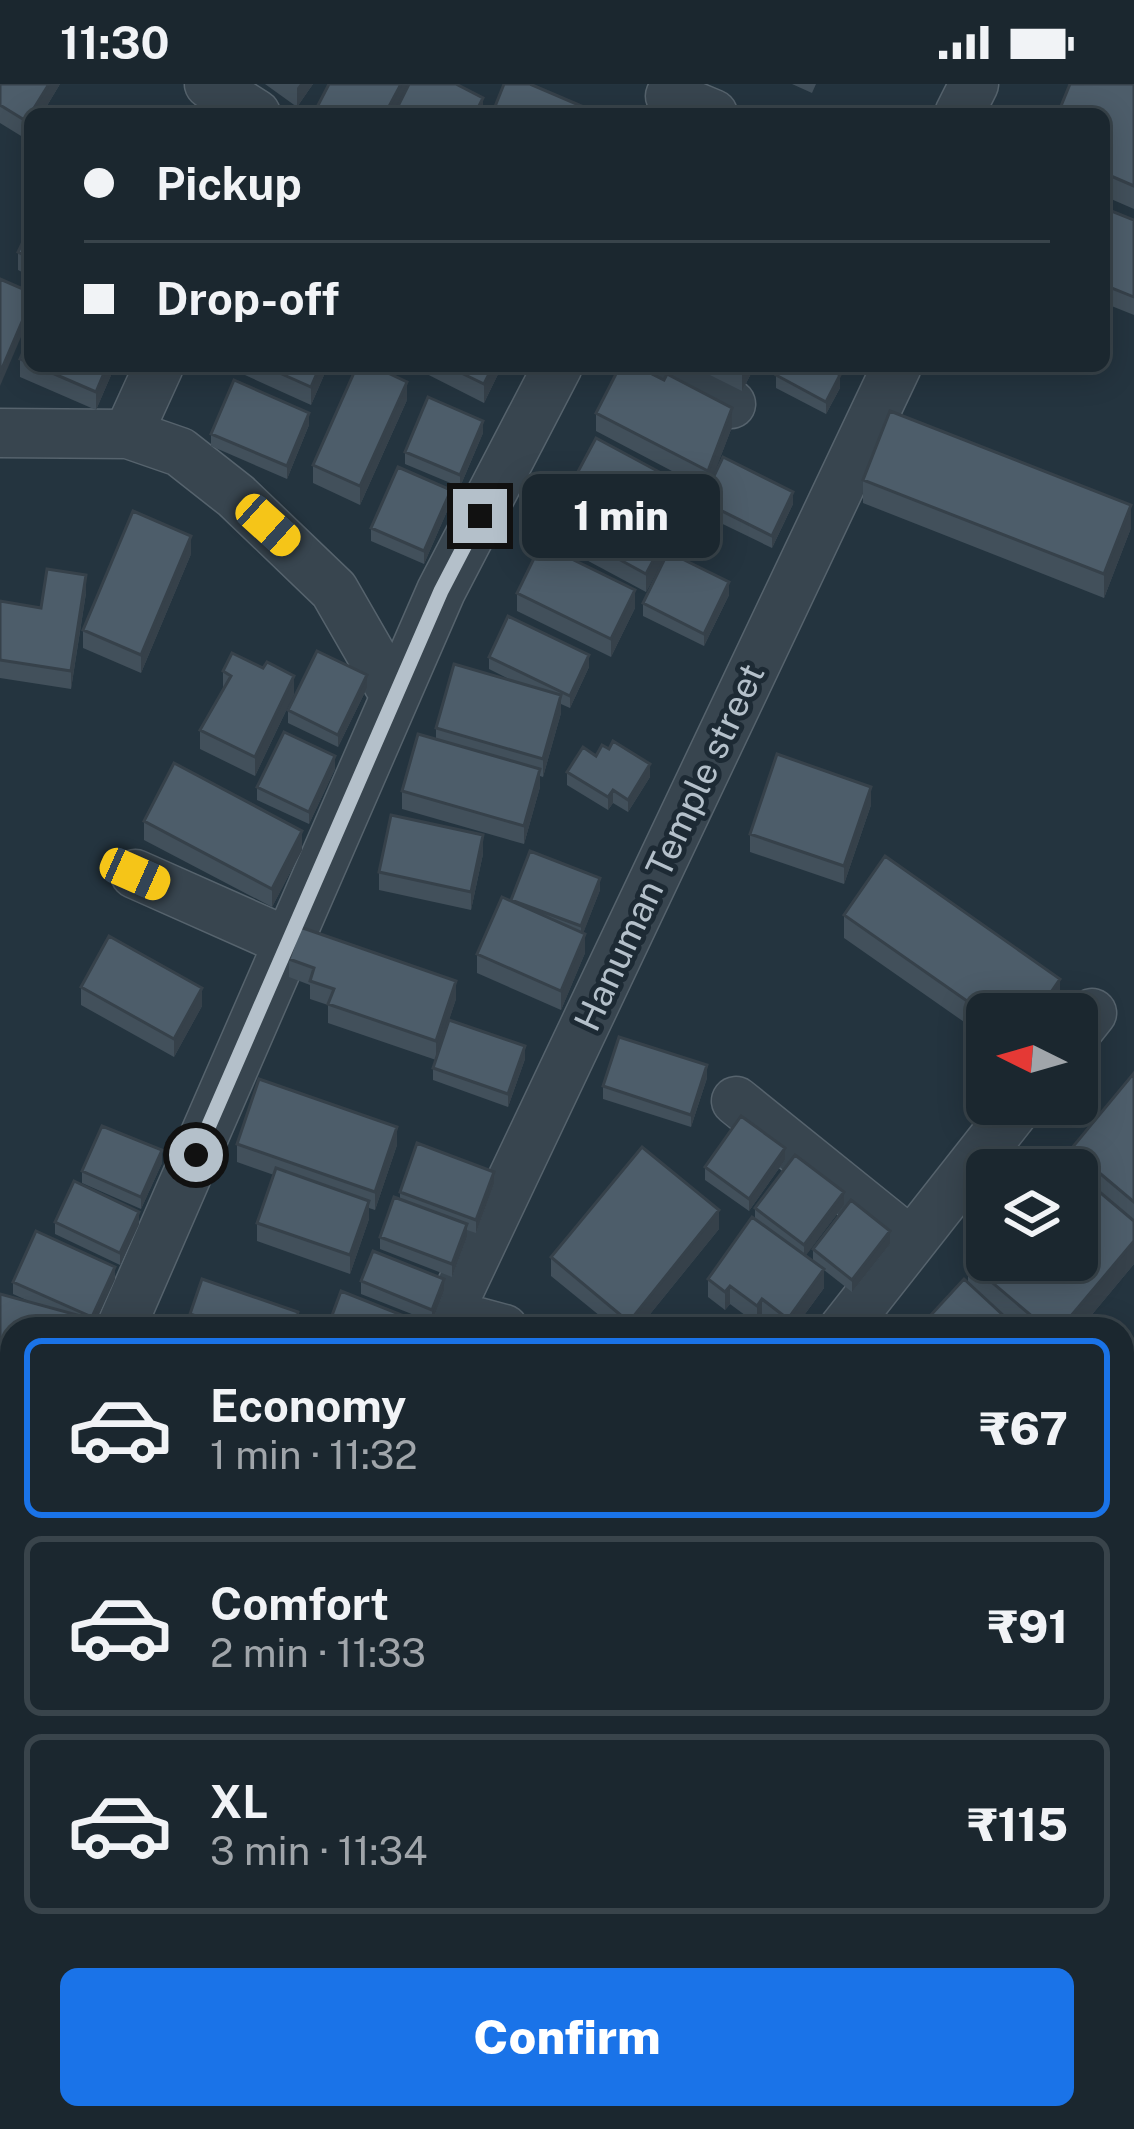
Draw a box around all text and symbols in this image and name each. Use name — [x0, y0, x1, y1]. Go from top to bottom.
text: 11:30 — [60, 16, 169, 69]
text: Pickup — [156, 157, 302, 210]
text: Drop-off — [156, 272, 339, 325]
callout: 1 min — [522, 474, 720, 558]
car — [229, 488, 307, 562]
route end — [453, 489, 507, 543]
text: 1 min — [573, 493, 669, 539]
street label: Hanuman Temple street — [565, 657, 773, 1037]
car — [95, 843, 175, 905]
north arrow — [966, 993, 1098, 1125]
map controls — [966, 993, 1098, 1281]
route start — [169, 1128, 223, 1182]
button: layers — [966, 1149, 1098, 1281]
icon: car — [66, 1374, 174, 1482]
text: Economy — [210, 1379, 406, 1432]
text: ₹67 — [979, 1402, 1068, 1455]
text: 1 min · 11:32 — [210, 1432, 418, 1478]
icon: car — [66, 1572, 174, 1680]
text: Comfort — [210, 1577, 389, 1630]
text: ₹91 — [988, 1600, 1068, 1653]
text: 2 min · 11:33 — [210, 1630, 426, 1676]
icon: car — [66, 1770, 174, 1878]
text: XL — [210, 1775, 268, 1828]
text: ₹115 — [967, 1798, 1068, 1851]
text: 3 min · 11:34 — [210, 1828, 427, 1874]
button: Confirm — [60, 1968, 1074, 2106]

